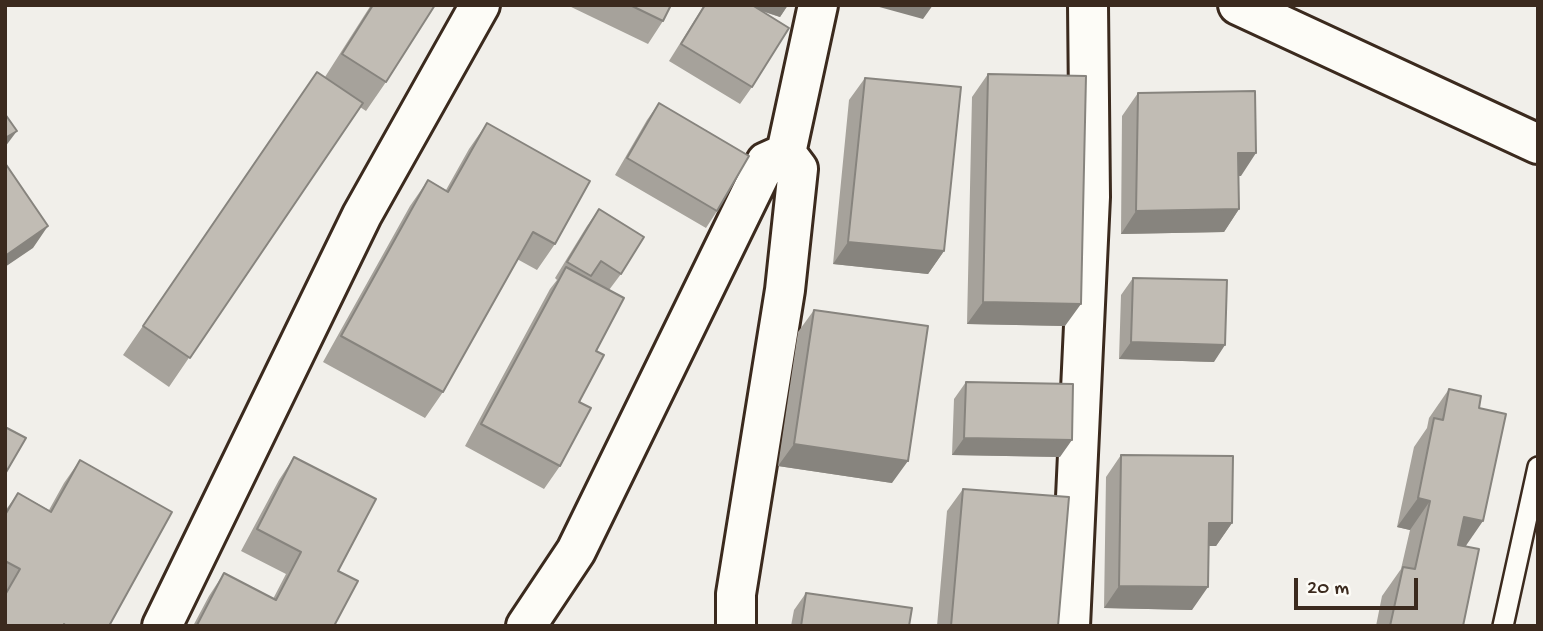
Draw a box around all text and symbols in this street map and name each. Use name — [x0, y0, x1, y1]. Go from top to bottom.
scale bar — [1298, 564, 1422, 608]
text: 20 m — [1307, 577, 1349, 602]

